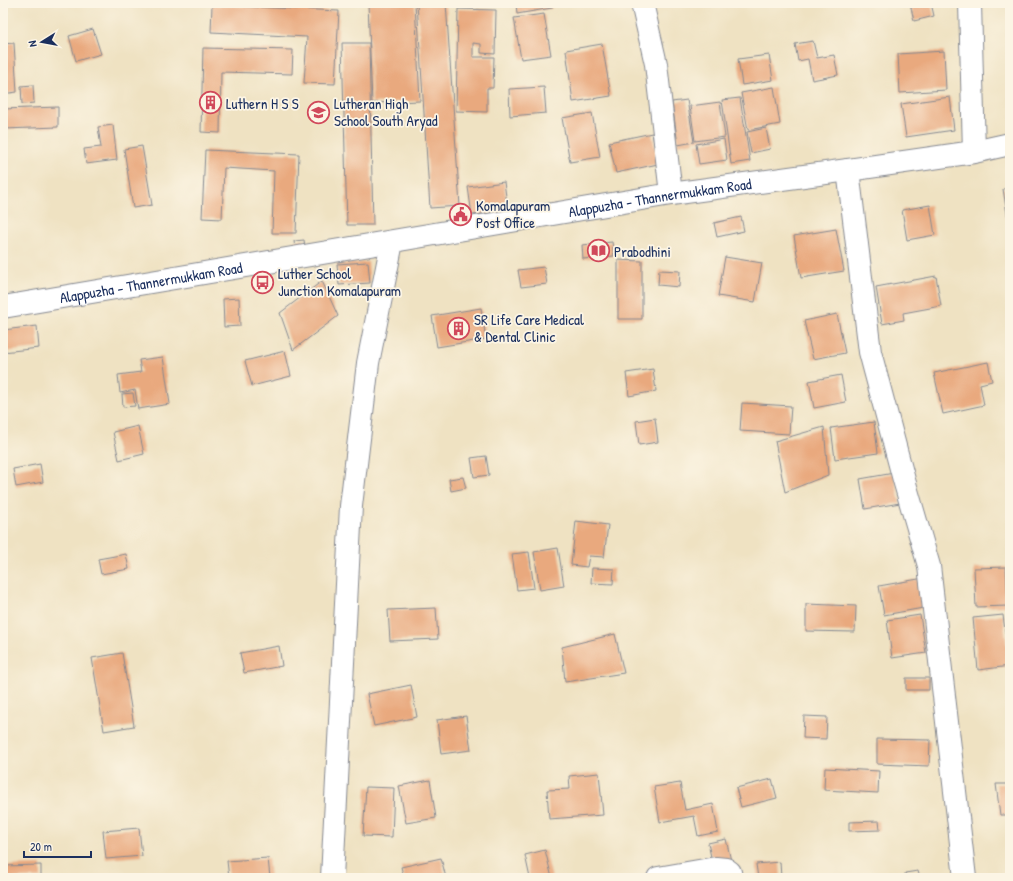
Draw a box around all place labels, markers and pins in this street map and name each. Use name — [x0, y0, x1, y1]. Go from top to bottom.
building icon: Luthern H S S — [198, 90, 224, 116]
place label: Luthern H S S — [226, 93, 299, 114]
place label: Lutheran High School South Aryad — [334, 93, 438, 131]
school or university icon: Lutheran High School South Aryad — [306, 99, 332, 125]
place label: Komalapuram Post Office — [476, 195, 550, 233]
public building icon: Komalapuram Post Office — [447, 201, 473, 227]
library icon: Prabodhini — [585, 238, 611, 264]
place label: Prabodhini — [614, 241, 671, 262]
place label: Luther School Junction Komalapuram — [278, 263, 401, 301]
bus stop icon: Luther School Junction Komalapuram — [249, 269, 275, 295]
place label: SR Life Care Medical & Dental Clinic — [474, 309, 584, 347]
building icon: SR Life Care Medical & Dental Clinic — [446, 315, 472, 341]

